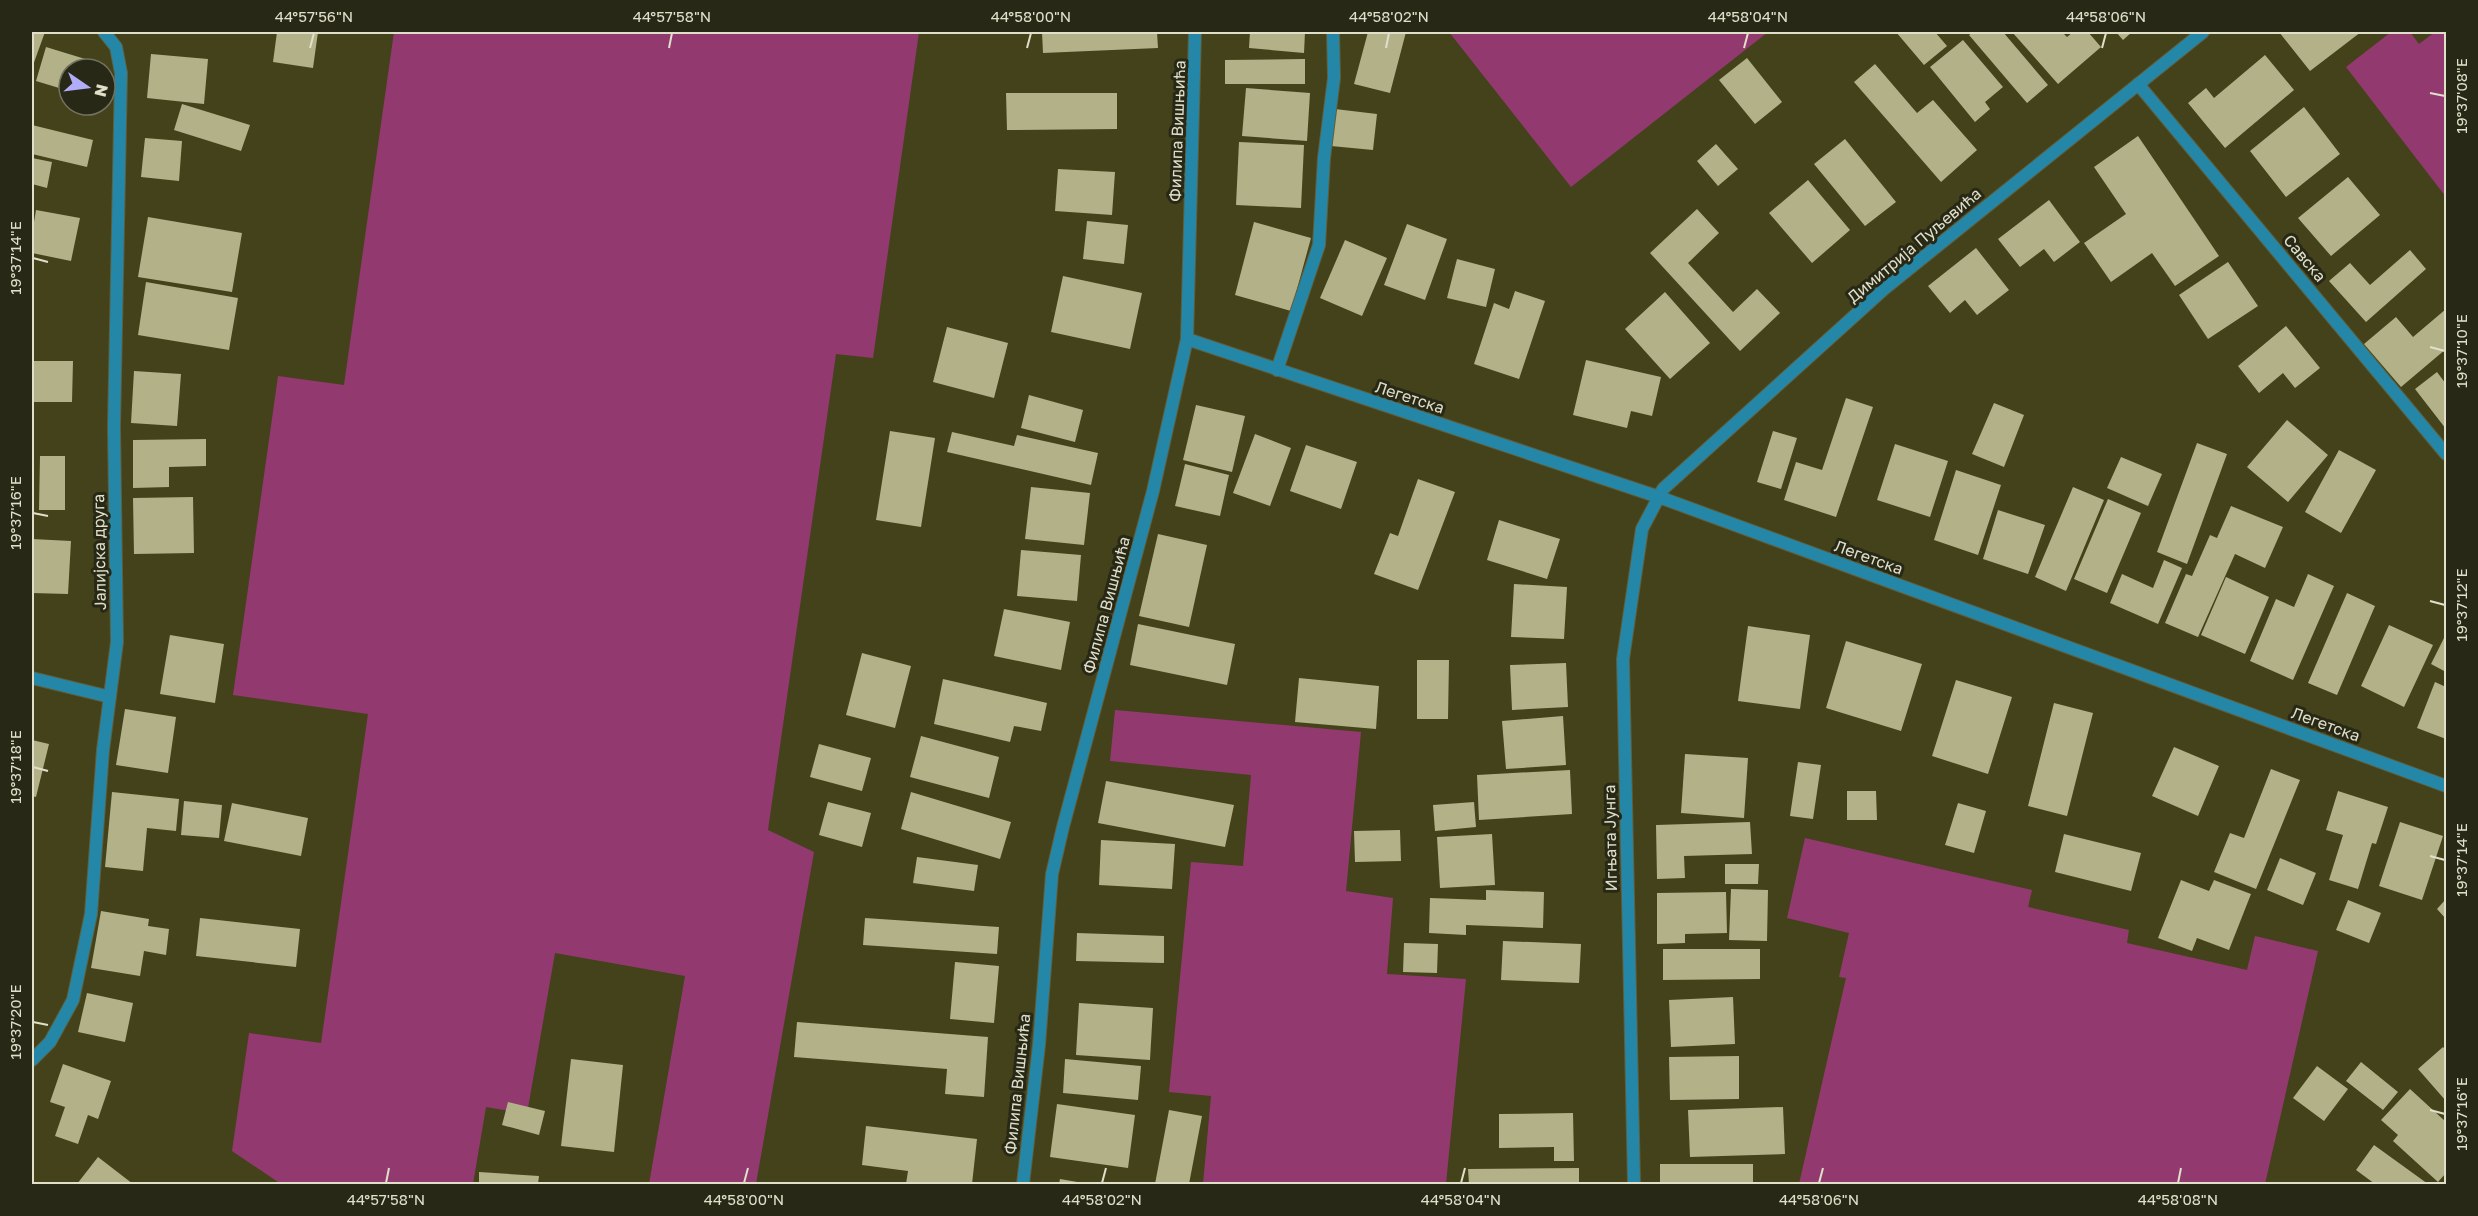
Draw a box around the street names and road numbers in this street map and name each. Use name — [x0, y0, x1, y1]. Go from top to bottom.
street label: Филипа Вишњића — [1165, 60, 1189, 202]
street label: Димитрија Пуљевића — [1843, 183, 1985, 307]
street label: Савска — [2279, 230, 2331, 286]
street label: Легетска — [1373, 376, 1447, 418]
street label: Јалијска друга — [88, 494, 110, 610]
street label: Филипа Вишњића — [1078, 534, 1134, 676]
street label: Легетска — [1832, 535, 1906, 579]
street label: Легетска — [2289, 702, 2363, 746]
street label: Игњата Јунга — [1599, 785, 1621, 891]
street label: Филипа Вишњића — [1000, 1013, 1034, 1155]

